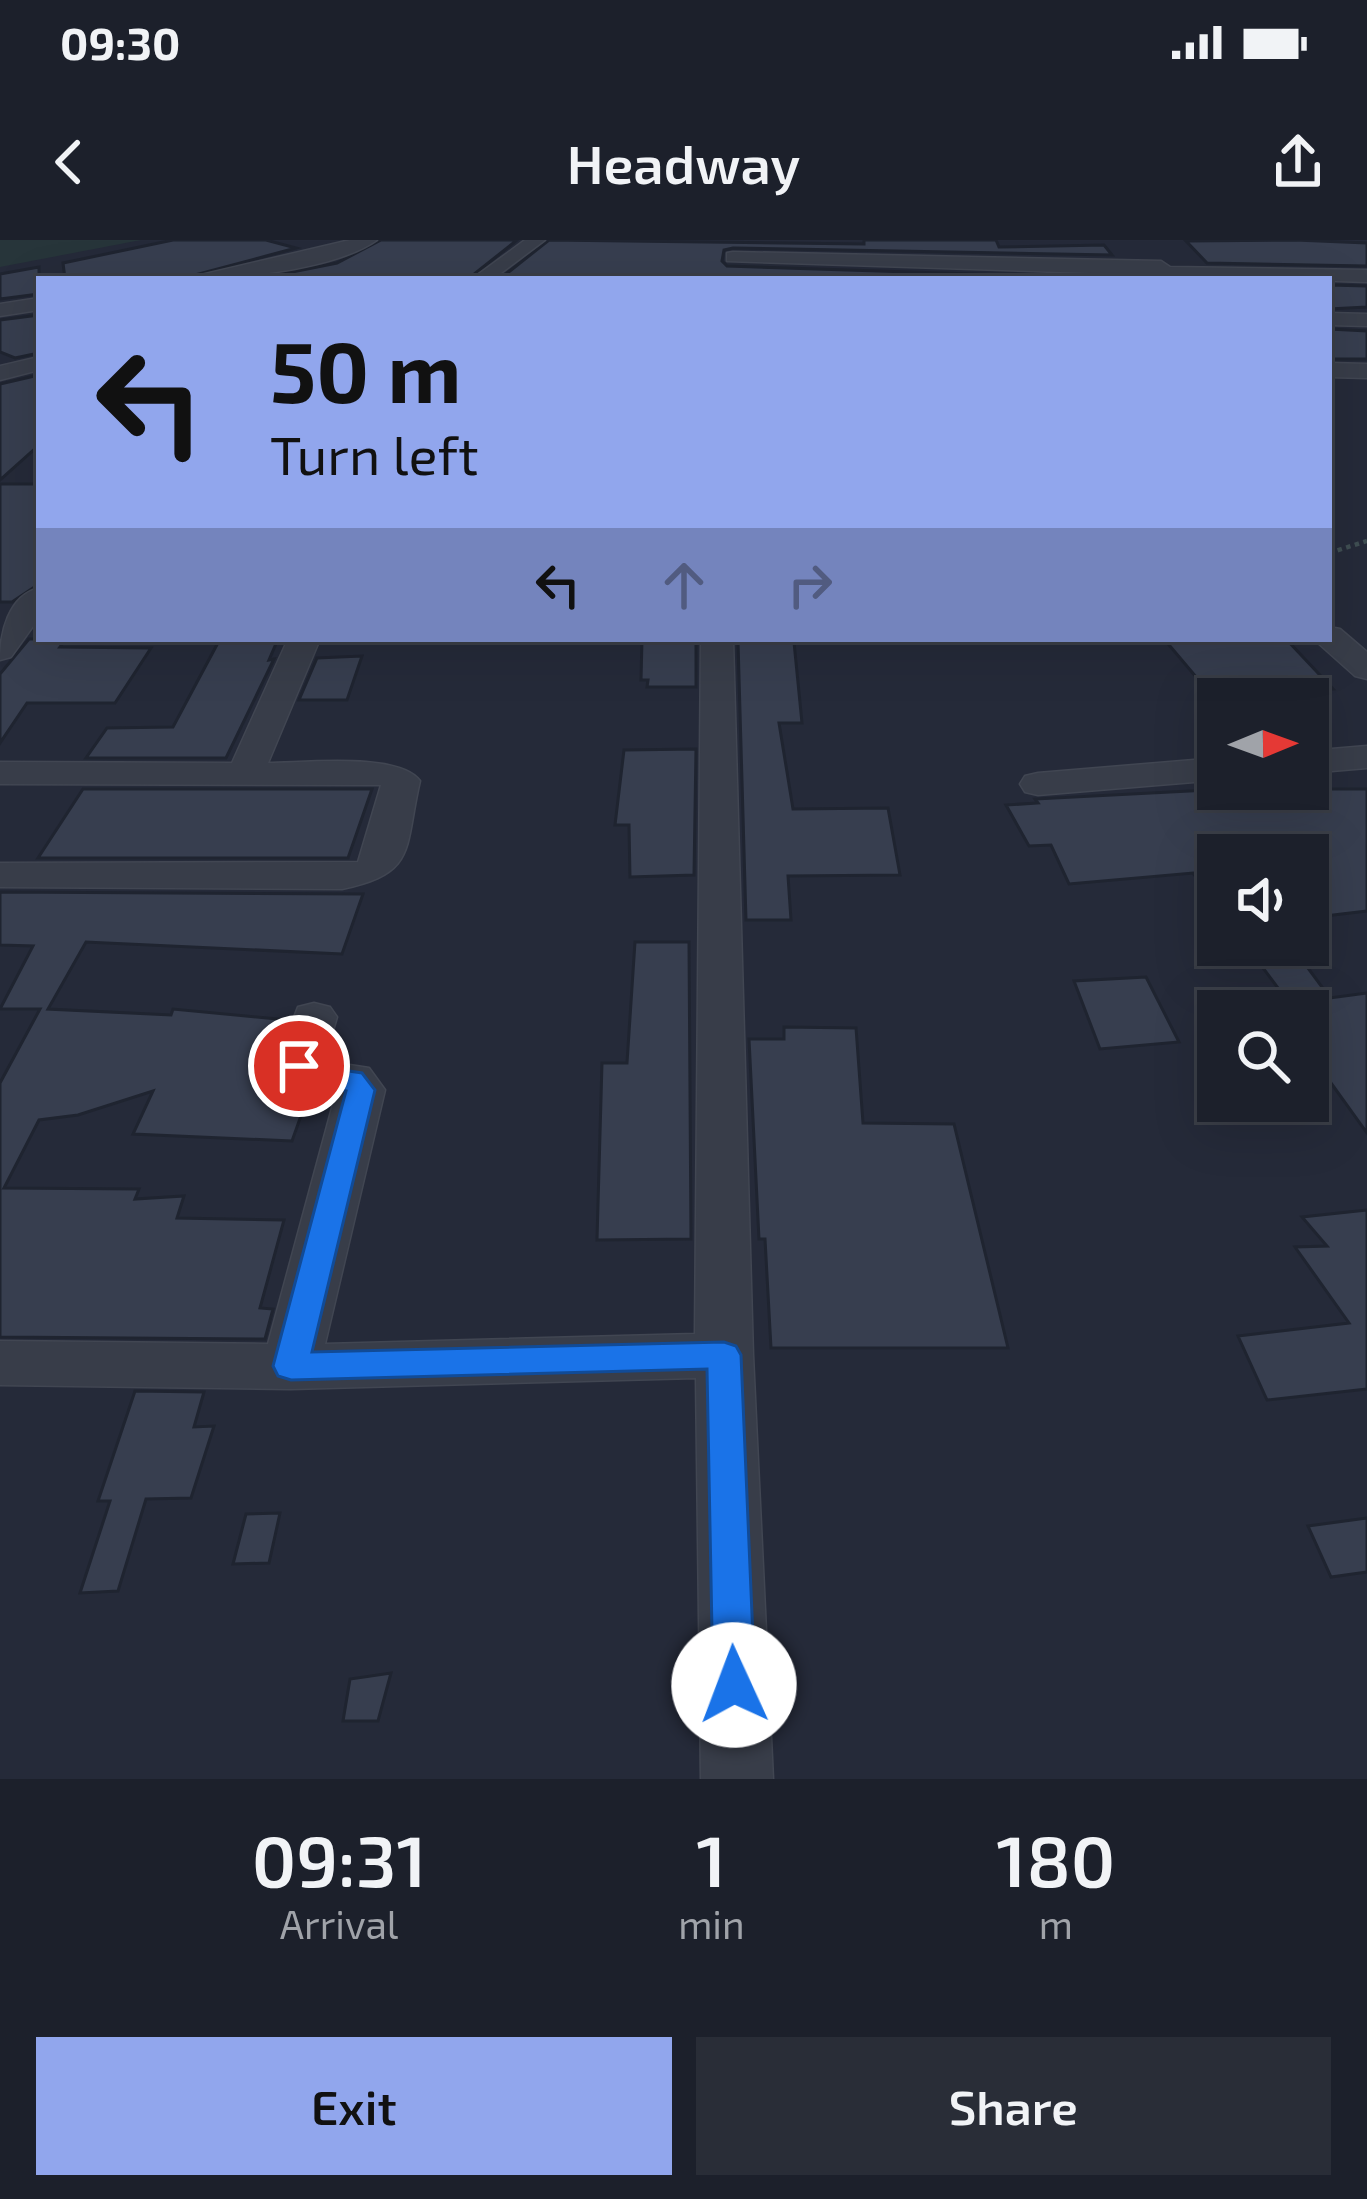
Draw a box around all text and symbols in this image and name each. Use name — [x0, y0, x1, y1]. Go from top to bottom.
text: 09:30 — [60, 15, 180, 69]
icon: back — [36, 129, 102, 195]
icon: share — [1265, 129, 1331, 195]
text: Headway — [567, 130, 800, 195]
text: 50 m — [270, 319, 462, 420]
icon: left — [72, 324, 228, 480]
text: Turn left — [270, 421, 479, 486]
icon: left — [525, 552, 591, 618]
icon: ahead — [651, 552, 717, 618]
icon: right — [777, 552, 843, 618]
north arrow — [1197, 678, 1329, 810]
map controls — [1197, 678, 1329, 1122]
button: sound — [1197, 834, 1329, 966]
button: search — [1197, 990, 1329, 1122]
pin — [248, 1015, 350, 1117]
icon: arrive — [266, 1033, 332, 1099]
position arrow — [671, 1622, 797, 1748]
text: 09:31 — [252, 1815, 427, 1901]
text: 1 — [696, 1815, 726, 1901]
text: 180 — [996, 1815, 1115, 1901]
text: Arrival — [280, 1900, 398, 1947]
text: min — [678, 1900, 745, 1947]
text: m — [1039, 1900, 1073, 1947]
button: Exit — [36, 2037, 672, 2175]
button: Share — [696, 2037, 1331, 2175]

